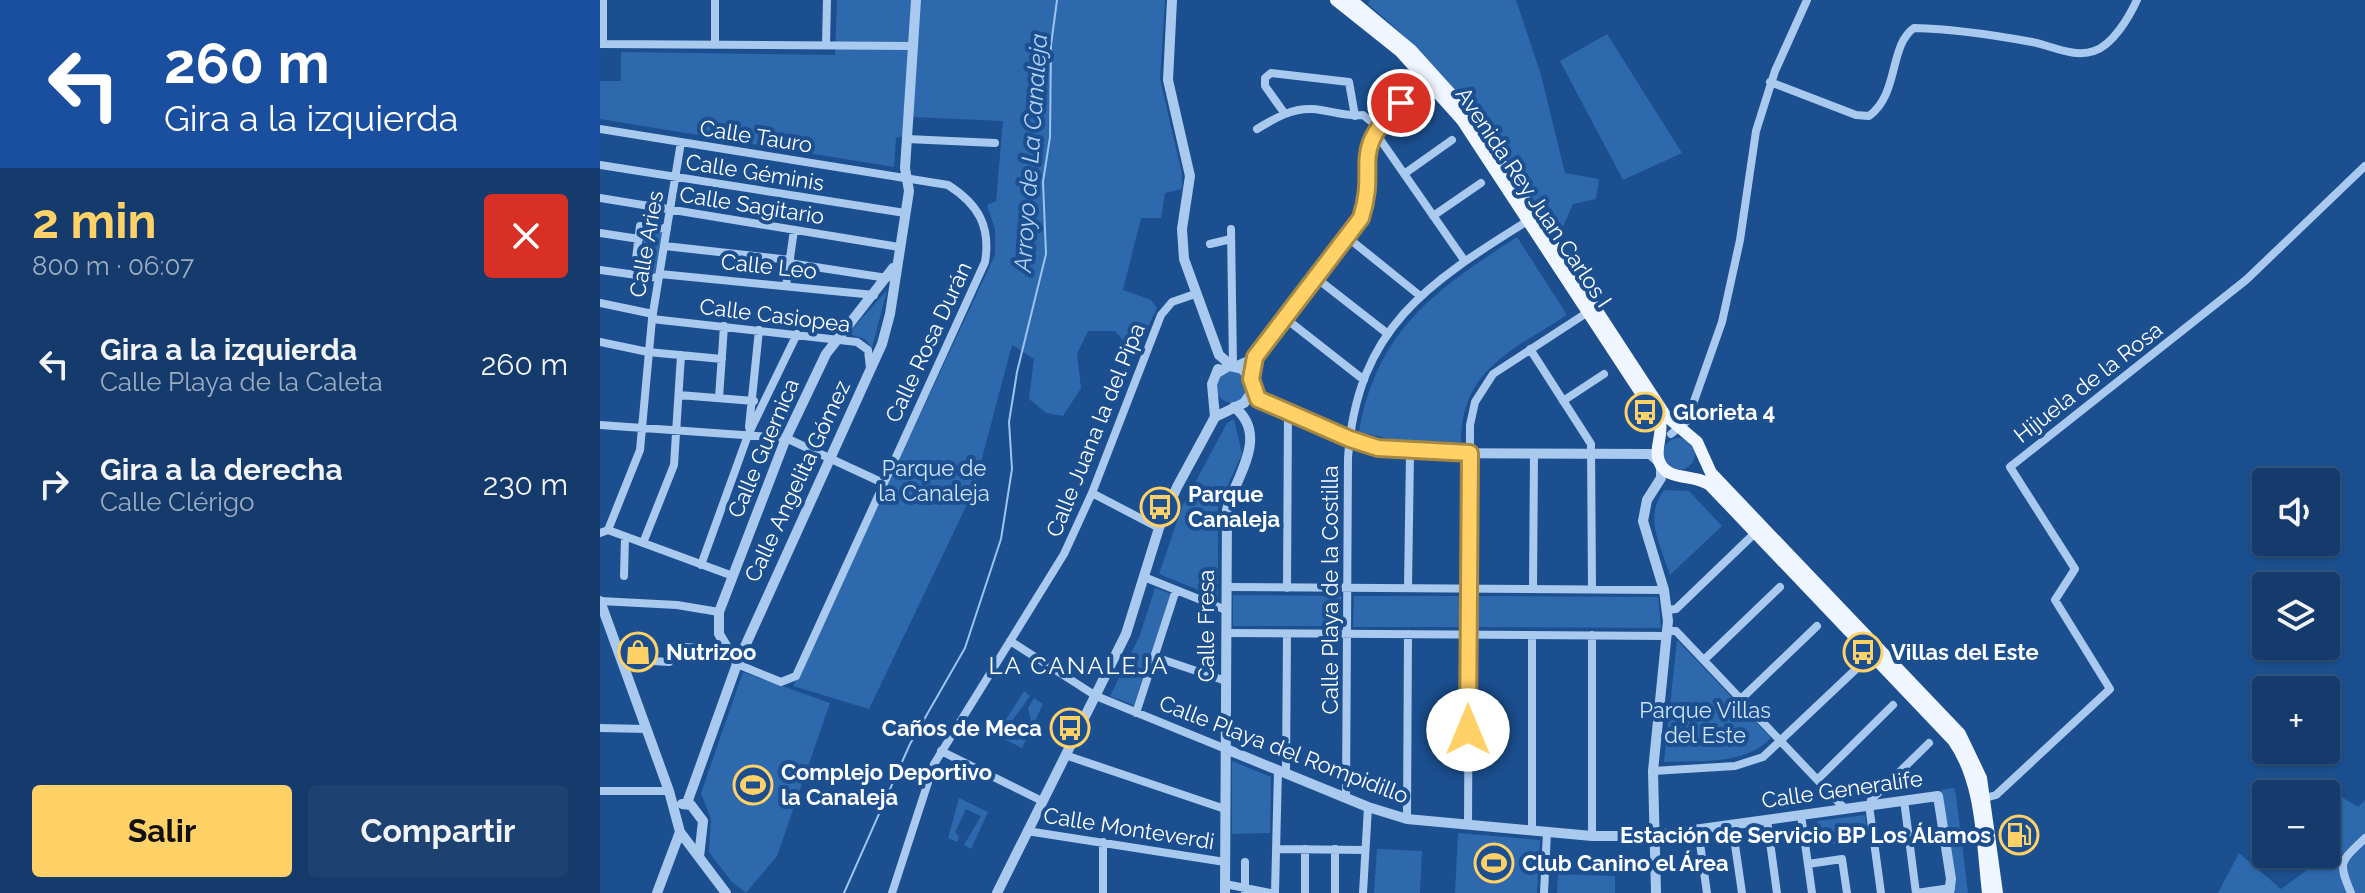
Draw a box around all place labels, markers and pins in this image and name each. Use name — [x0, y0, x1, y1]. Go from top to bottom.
pin — [1367, 69, 1435, 137]
bus stop icon: Glorieta 4 — [1624, 391, 1666, 433]
place label: Glorieta 4 — [1673, 399, 1775, 425]
place label: Parque Canaleja — [1188, 481, 1280, 532]
bus stop icon: Parque Canaleja — [1139, 486, 1181, 528]
shop icon: Nutrizoo — [617, 631, 659, 673]
bus stop icon: Villas del Este — [1842, 631, 1884, 673]
place label: Nutrizoo — [666, 639, 756, 665]
place label: Villas del Este — [1891, 639, 2039, 665]
bus stop icon: Caños de Meca — [1049, 707, 1091, 749]
place label: Caños de Meca — [882, 715, 1042, 741]
place label: Complejo Deportivo la Canaleja — [781, 759, 992, 810]
sports icon: Complejo Deportivo la Canaleja — [732, 764, 774, 806]
fuel station icon: Estación de Servicio BP Los Álamos — [1998, 814, 2040, 856]
place label: Estación de Servicio BP Los Álamos — [1620, 822, 1991, 848]
sports icon: Club Canino el Área — [1473, 842, 1515, 884]
place label: Club Canino el Área — [1522, 850, 1729, 876]

